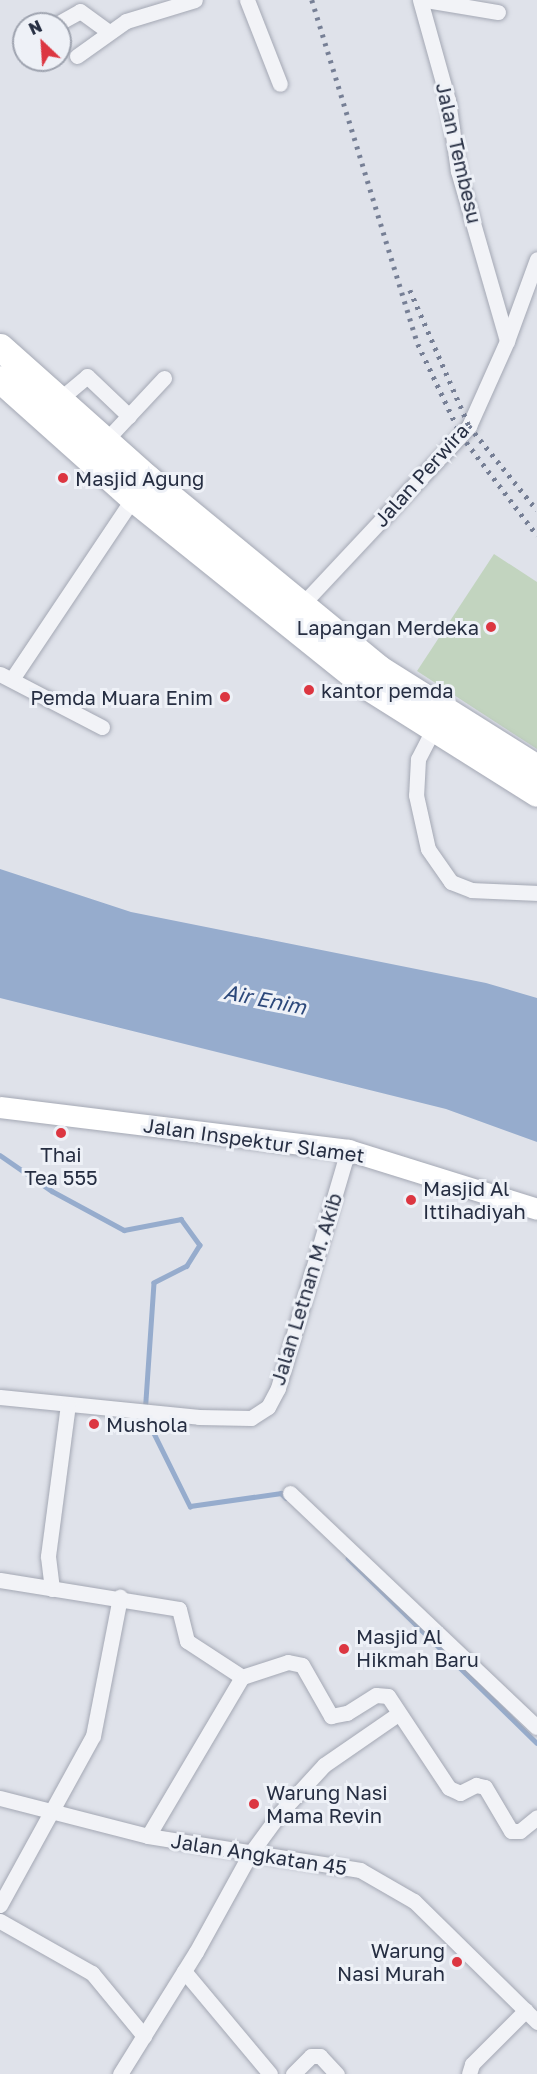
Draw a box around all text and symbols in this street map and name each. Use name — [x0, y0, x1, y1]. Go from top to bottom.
north arrow — [12, 12, 72, 72]
text: N — [25, 16, 45, 39]
street label: Jalan Tembesu — [431, 80, 487, 226]
street label: Jalan Perwira — [368, 418, 474, 532]
place label: Masjid Agung — [75, 466, 204, 490]
marker: Masjid Agung — [56, 471, 70, 485]
place label: Lapangan Merdeka — [297, 615, 479, 639]
marker: Lapangan Merdeka — [484, 620, 498, 634]
place label: kantor pemda — [321, 678, 453, 702]
marker: kantor pemda — [302, 683, 316, 697]
place label: Pemda Muara Enim — [30, 685, 213, 709]
marker: Pemda Muara Enim — [218, 690, 232, 704]
water label: Air Enim — [222, 979, 308, 1019]
street label: Jalan Inspektur Slamet — [142, 1113, 366, 1167]
marker: Thai Tea 555 — [54, 1126, 68, 1140]
place label: Thai Tea 555 — [24, 1142, 98, 1189]
place label: Masjid Al Ittihadiyah — [423, 1176, 526, 1223]
street label: Jalan Letnan M. Akib — [265, 1190, 347, 1388]
marker: Masjid Al Ittihadiyah — [404, 1193, 418, 1207]
place label: Mushola — [106, 1412, 188, 1436]
marker: Mushola — [87, 1417, 101, 1431]
place label: Masjid Al Hikmah Baru — [356, 1625, 479, 1672]
marker: Masjid Al Hikmah Baru — [337, 1642, 351, 1656]
place label: Warung Nasi Mama Revin — [266, 1780, 388, 1827]
marker: Warung Nasi Mama Revin — [247, 1797, 261, 1811]
street label: Jalan Angkatan 45 — [169, 1828, 349, 1880]
place label: Warung Nasi Murah — [337, 1938, 445, 1985]
marker: Warung Nasi Murah — [450, 1955, 464, 1969]

